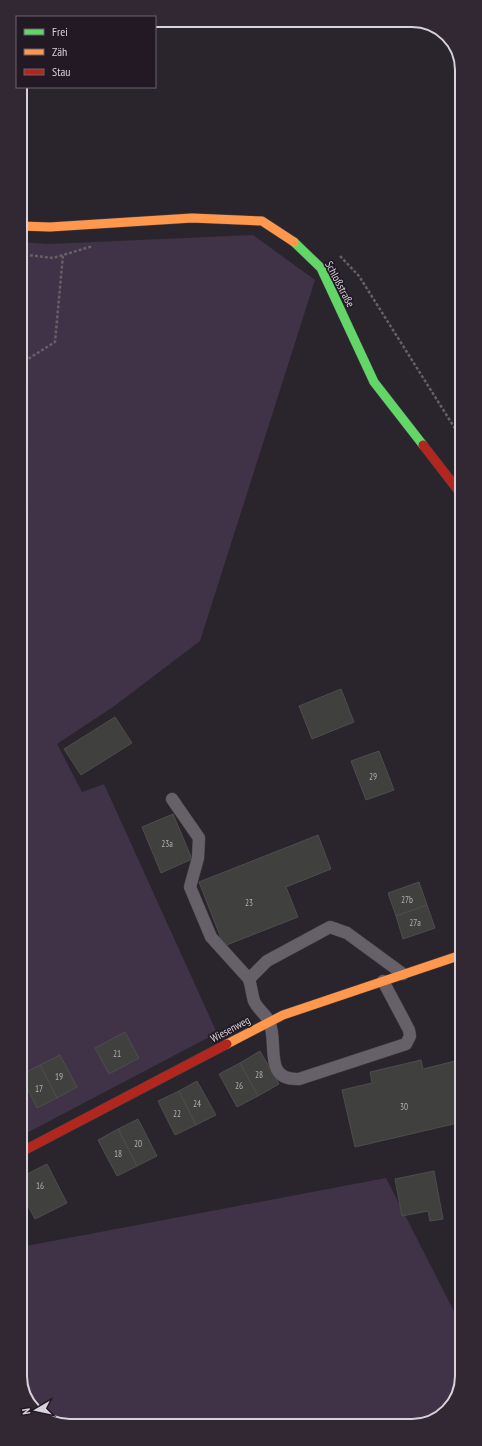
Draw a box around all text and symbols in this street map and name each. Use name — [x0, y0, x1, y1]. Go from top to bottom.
legend — [16, 16, 156, 88]
text: Frei — [52, 24, 68, 39]
text: Zäh — [52, 44, 67, 59]
text: Stau — [52, 64, 70, 79]
street label: Schloßstraße — [322, 259, 358, 310]
house number: 29 — [369, 771, 377, 782]
house number: 23a — [161, 838, 173, 849]
house number: 27b — [401, 894, 413, 905]
house number: 23 — [245, 897, 253, 908]
house number: 27a — [409, 917, 421, 928]
street label: Wiesenweg — [208, 1013, 252, 1045]
house number: 21 — [113, 1048, 121, 1059]
house number: 28 — [255, 1069, 263, 1080]
house number: 19 — [55, 1071, 63, 1082]
house number: 26 — [235, 1080, 243, 1091]
house number: 17 — [35, 1083, 43, 1094]
house number: 24 — [193, 1098, 201, 1109]
house number: 30 — [400, 1101, 408, 1112]
house number: 22 — [173, 1108, 181, 1119]
house number: 20 — [134, 1138, 142, 1149]
house number: 18 — [114, 1148, 122, 1159]
house number: 16 — [36, 1180, 44, 1191]
north arrow — [16, 1390, 56, 1430]
text: N — [19, 1407, 34, 1416]

